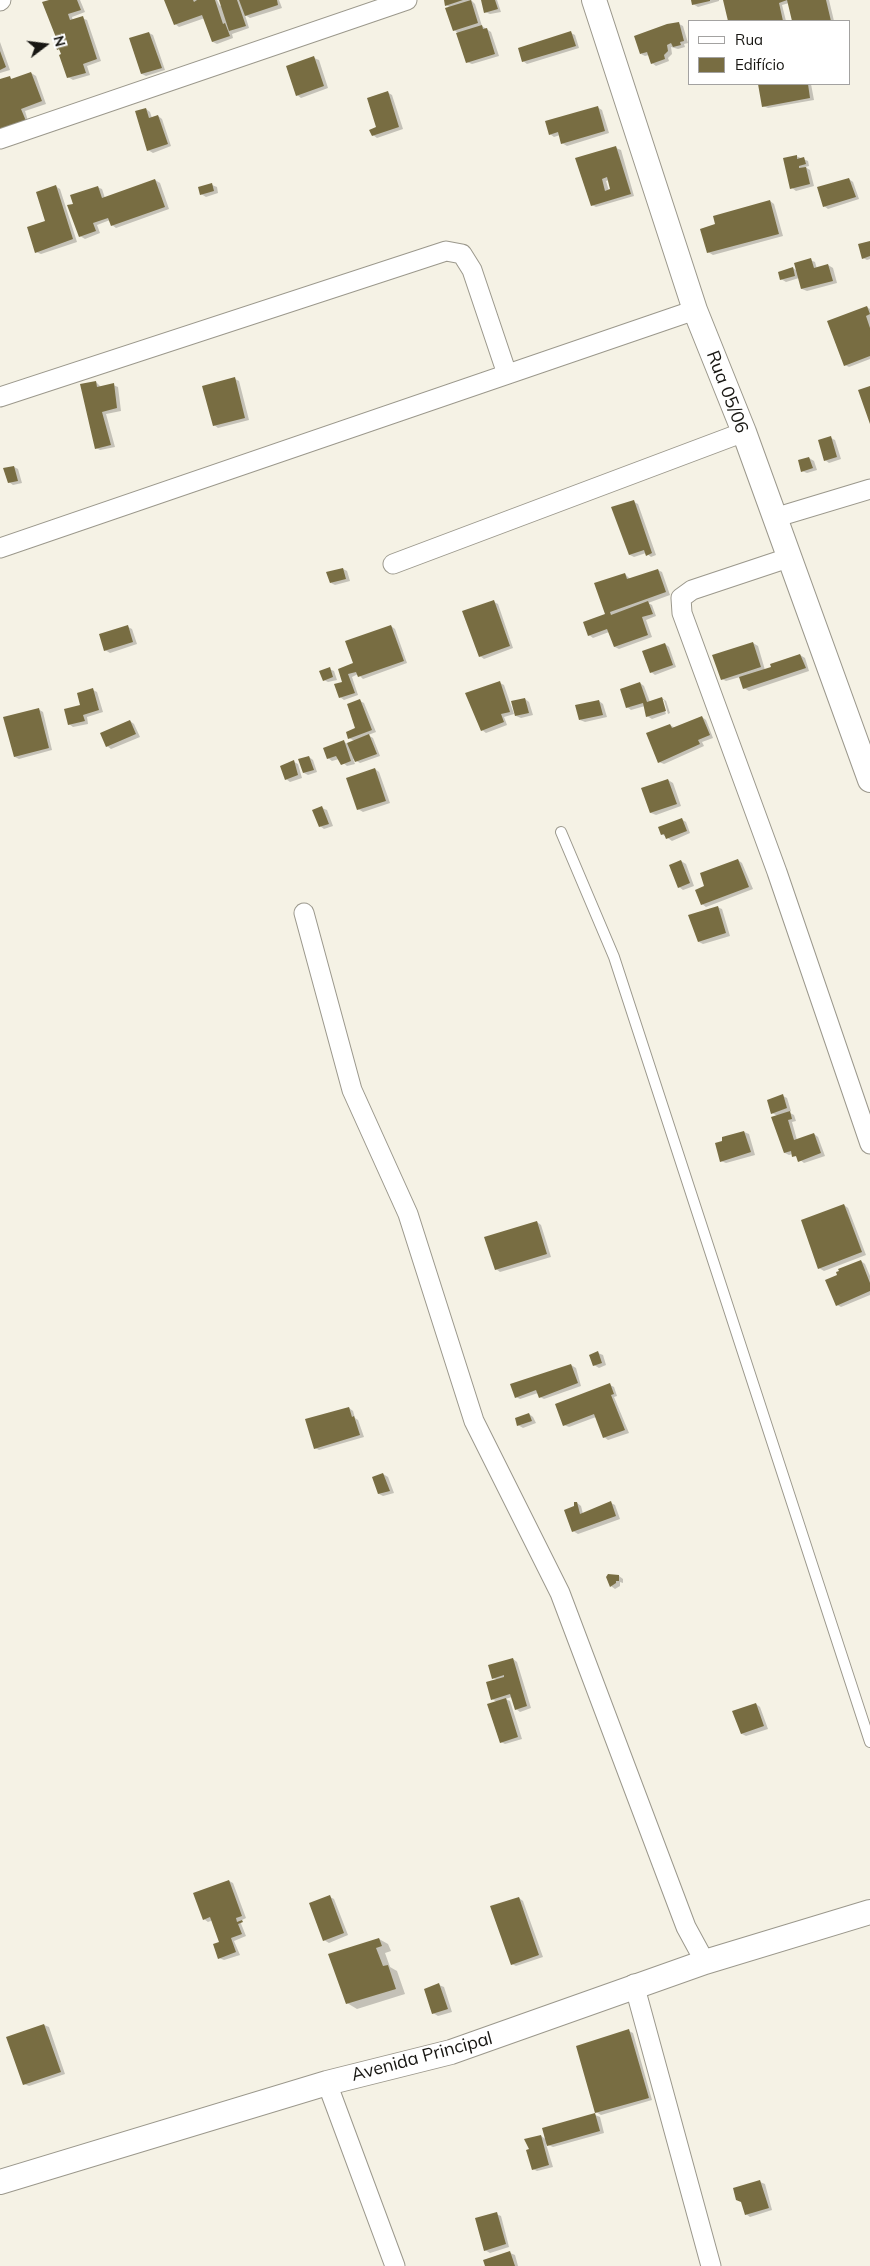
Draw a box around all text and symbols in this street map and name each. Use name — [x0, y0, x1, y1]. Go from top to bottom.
north arrow — [20, 20, 70, 70]
legend — [688, 20, 850, 85]
text: Rua — [735, 30, 763, 49]
text: N — [49, 34, 70, 49]
text: Edifício — [735, 55, 785, 74]
street label: Rua 05/06 — [701, 348, 753, 436]
street label: Avenida Principal — [349, 2028, 495, 2086]

